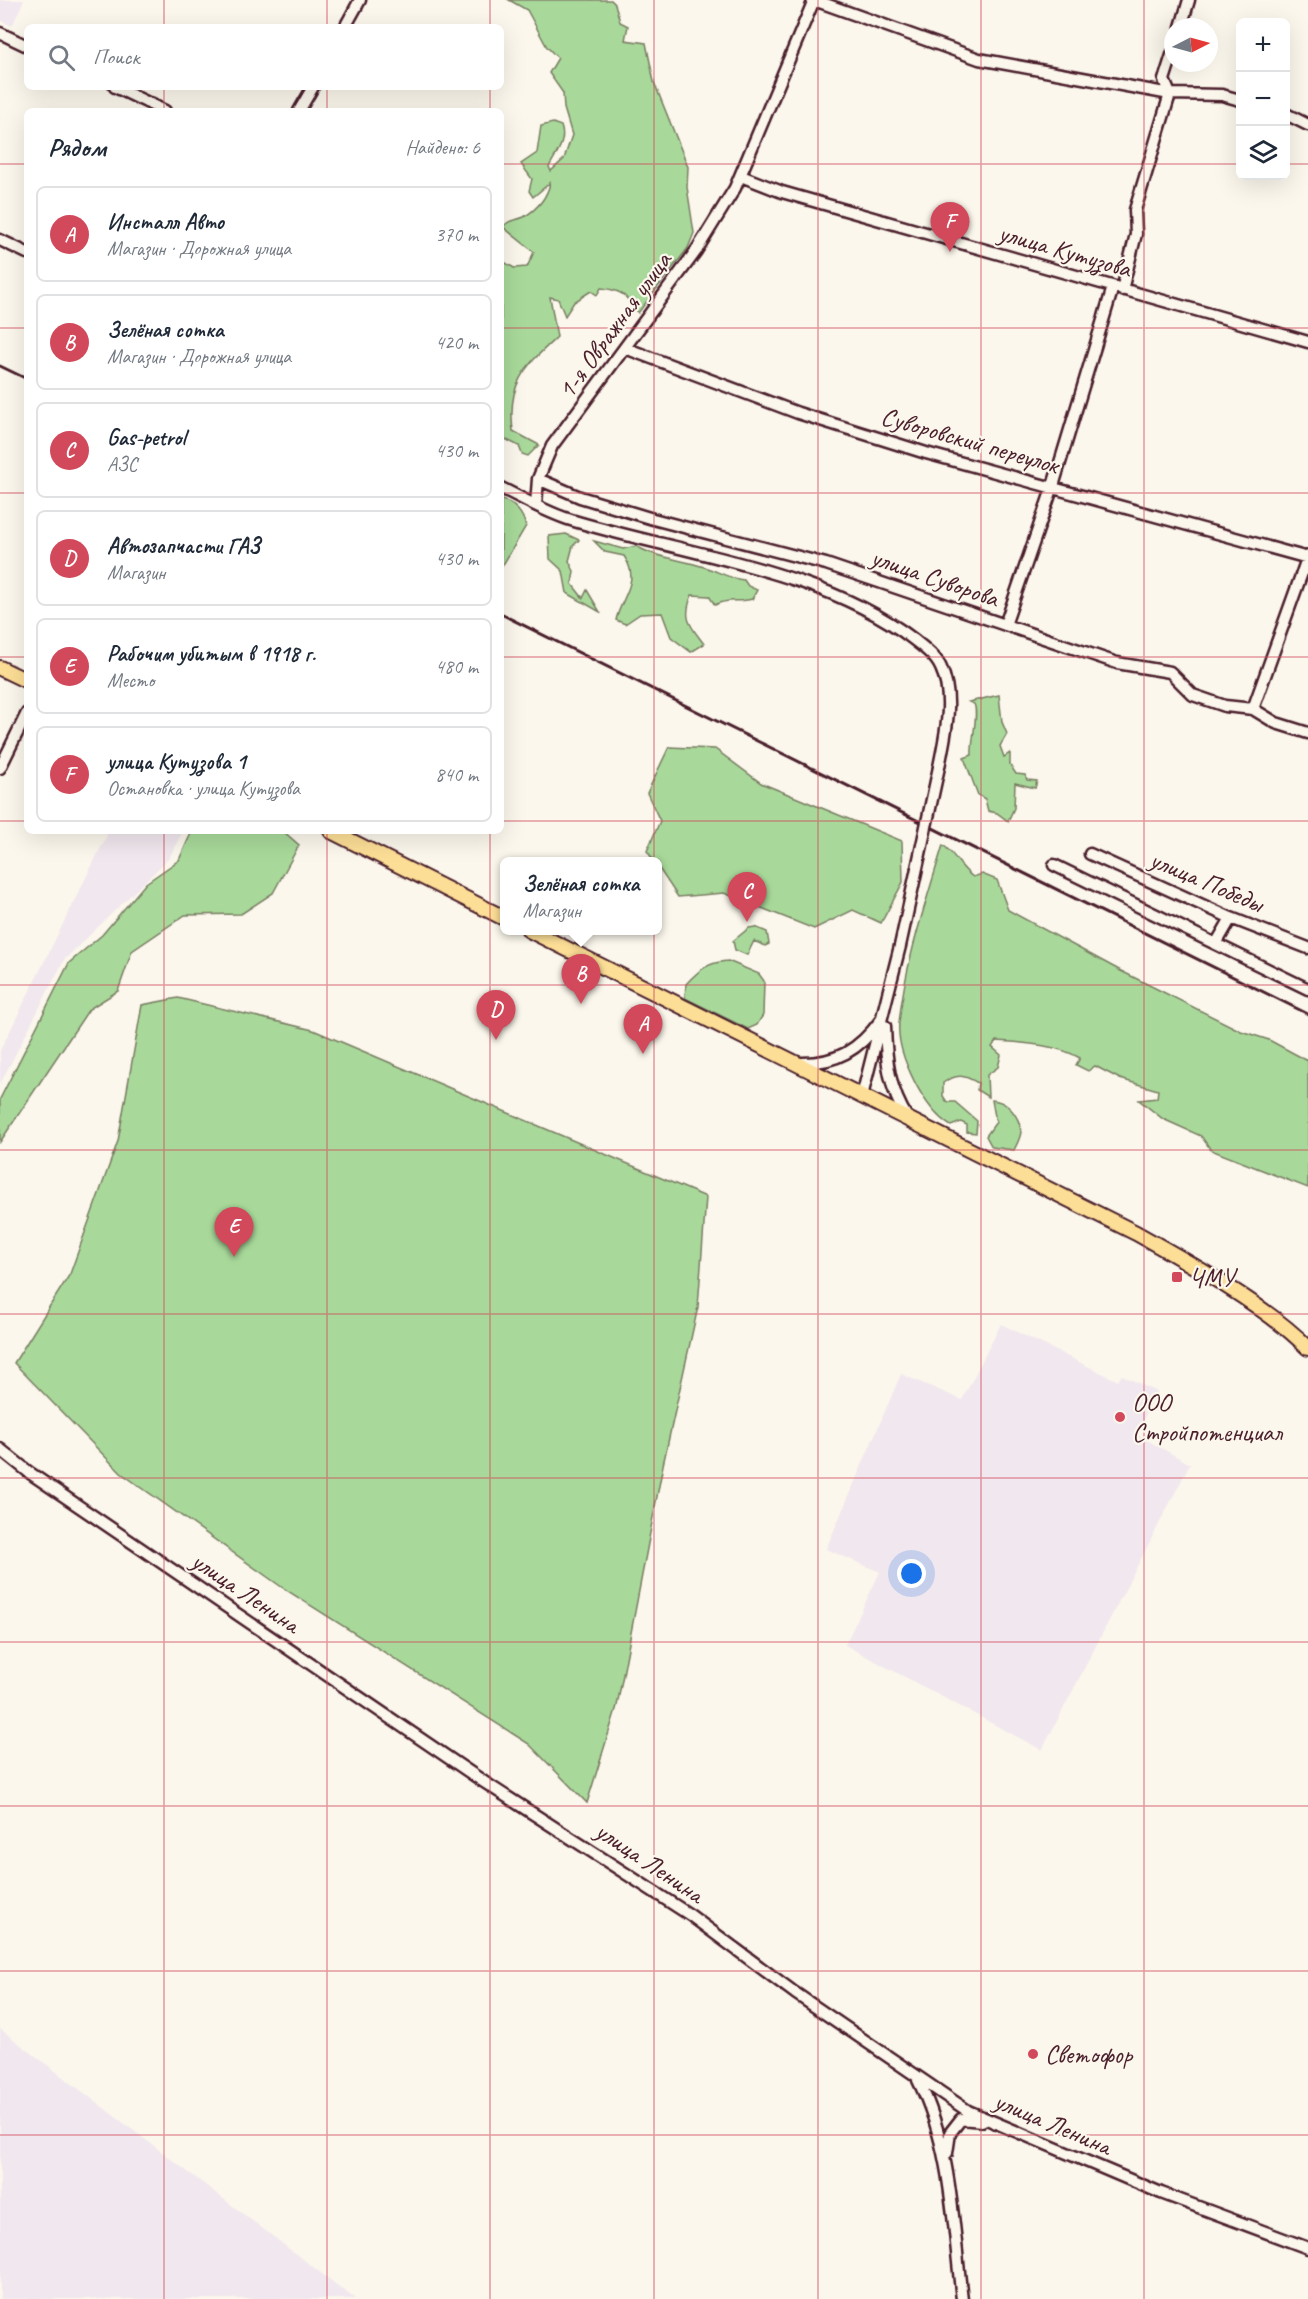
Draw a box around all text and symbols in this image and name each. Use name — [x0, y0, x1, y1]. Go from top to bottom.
north arrow — [1164, 18, 1218, 72]
map controls — [1236, 18, 1290, 180]
button: + — [1236, 18, 1290, 72]
search box — [24, 24, 504, 90]
icon: search — [45, 41, 78, 74]
text: Поиск — [93, 43, 139, 71]
button: − — [1236, 72, 1290, 126]
button: layers — [1236, 126, 1290, 180]
text: Рядом — [48, 131, 106, 164]
text: Найдено: 6 — [405, 135, 480, 160]
pin: F — [930, 202, 970, 252]
text: Инсталл Авто — [107, 208, 224, 236]
street label: улица Кутузова — [993, 215, 1136, 286]
text: A — [64, 222, 75, 247]
text: 370 m — [435, 222, 478, 247]
text: Магазин · Дорожная улица — [107, 236, 291, 261]
street label: 1-я Овражная улица — [550, 244, 680, 405]
text: Зелёная сотка — [107, 316, 224, 344]
text: B — [64, 330, 75, 355]
text: 420 m — [435, 330, 478, 355]
text: Магазин · Дорожная улица — [107, 344, 291, 369]
street label: Суворовский переулок — [877, 399, 1065, 482]
text: Gas-petrol — [107, 424, 185, 452]
text: C — [65, 438, 74, 463]
text: 430 m — [435, 438, 478, 463]
text: АЗС — [107, 452, 137, 477]
text: Автозапчасти ГАЗ — [107, 532, 260, 560]
street label: улица Суворова — [865, 540, 1004, 615]
text: D — [64, 546, 75, 571]
text: 430 m — [435, 546, 478, 571]
text: Магазин — [107, 560, 165, 585]
text: Рабочим убитым в 1918 г. — [107, 640, 316, 668]
text: E — [64, 654, 75, 679]
text: 480 m — [435, 654, 478, 679]
text: Место — [107, 668, 154, 693]
text: улица Кутузова 1 — [107, 748, 246, 776]
text: F — [65, 762, 74, 787]
text: 840 m — [435, 762, 478, 787]
text: Остановка · улица Кутузова — [107, 776, 300, 801]
street label: улица Победы — [1143, 842, 1271, 921]
popup — [500, 857, 662, 935]
text: Зелёная сотка — [523, 870, 639, 898]
pin: C — [728, 872, 766, 922]
text: Магазин — [523, 898, 581, 923]
pin: B — [562, 954, 600, 1004]
pin: D — [476, 990, 516, 1040]
pin: A — [624, 1004, 662, 1054]
pin: E — [214, 1208, 254, 1257]
place label: ЧМУ — [1189, 1261, 1238, 1294]
marker: ЧМУ — [1170, 1270, 1184, 1284]
place label: ООО Стройпотенциал — [1132, 1386, 1284, 1449]
marker: ООО Стройпотенциал — [1113, 1410, 1127, 1424]
street label: улица Ленина — [184, 1543, 308, 1642]
your location — [897, 1559, 926, 1588]
street label: улица Ленина — [588, 1813, 712, 1912]
place label: Светофор — [1045, 2038, 1133, 2071]
marker: Светофор — [1026, 2047, 1040, 2061]
street label: улица Ленина — [988, 2083, 1118, 2164]

